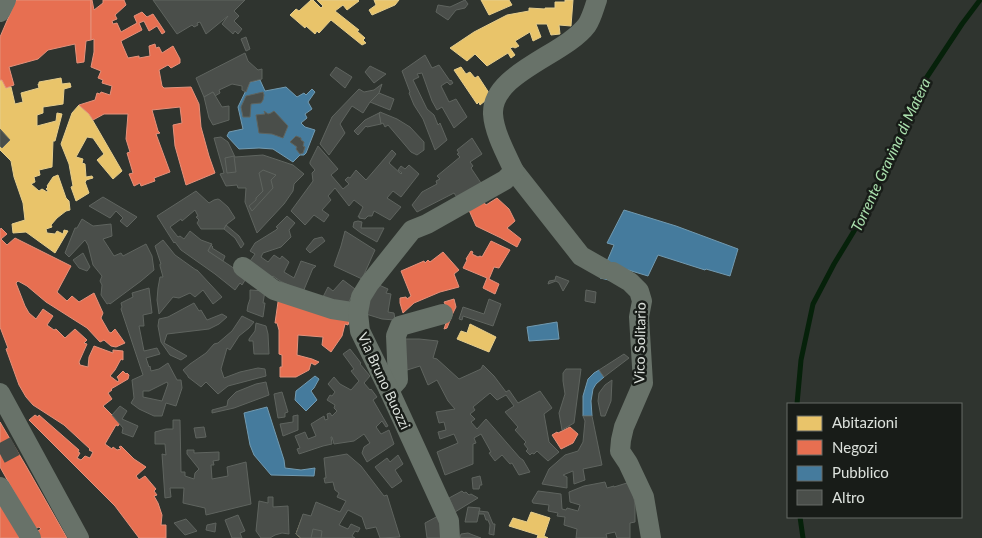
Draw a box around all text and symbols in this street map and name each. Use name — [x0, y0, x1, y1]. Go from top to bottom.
water label: Torrente Gravina di Matera — [847, 75, 934, 234]
street label: Vico Solitario — [630, 302, 649, 384]
street label: Via Bruno Buozzi — [355, 330, 414, 432]
legend — [787, 403, 962, 518]
text: Abitazioni — [832, 413, 898, 431]
text: Negozi — [832, 438, 878, 456]
text: Pubblico — [832, 463, 889, 481]
text: Altro — [832, 488, 865, 506]

